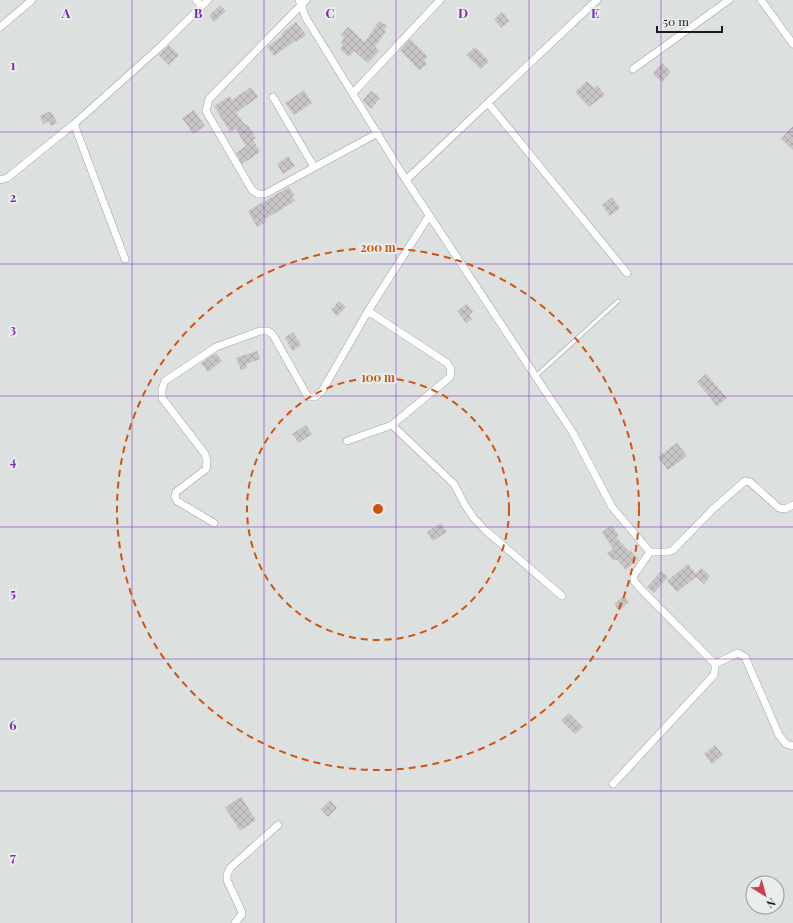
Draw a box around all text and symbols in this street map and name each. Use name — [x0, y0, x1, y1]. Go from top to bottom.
text: A — [61, 4, 71, 21]
text: B — [194, 4, 203, 21]
text: C — [325, 4, 335, 21]
text: D — [458, 4, 468, 21]
text: E — [591, 4, 599, 21]
scale bar — [657, 8, 722, 34]
text: 50 m — [663, 13, 689, 29]
text: 1 — [11, 56, 16, 73]
text: 2 — [10, 188, 17, 205]
text: 200 m — [360, 239, 396, 255]
text: 3 — [10, 320, 16, 337]
text: 100 m — [361, 369, 395, 385]
text: 4 — [10, 452, 17, 469]
centre of rings — [371, 502, 385, 516]
text: 5 — [10, 584, 16, 601]
text: 6 — [9, 716, 17, 733]
text: 7 — [10, 848, 16, 865]
north arrow — [745, 875, 785, 915]
text: N — [764, 895, 779, 912]

